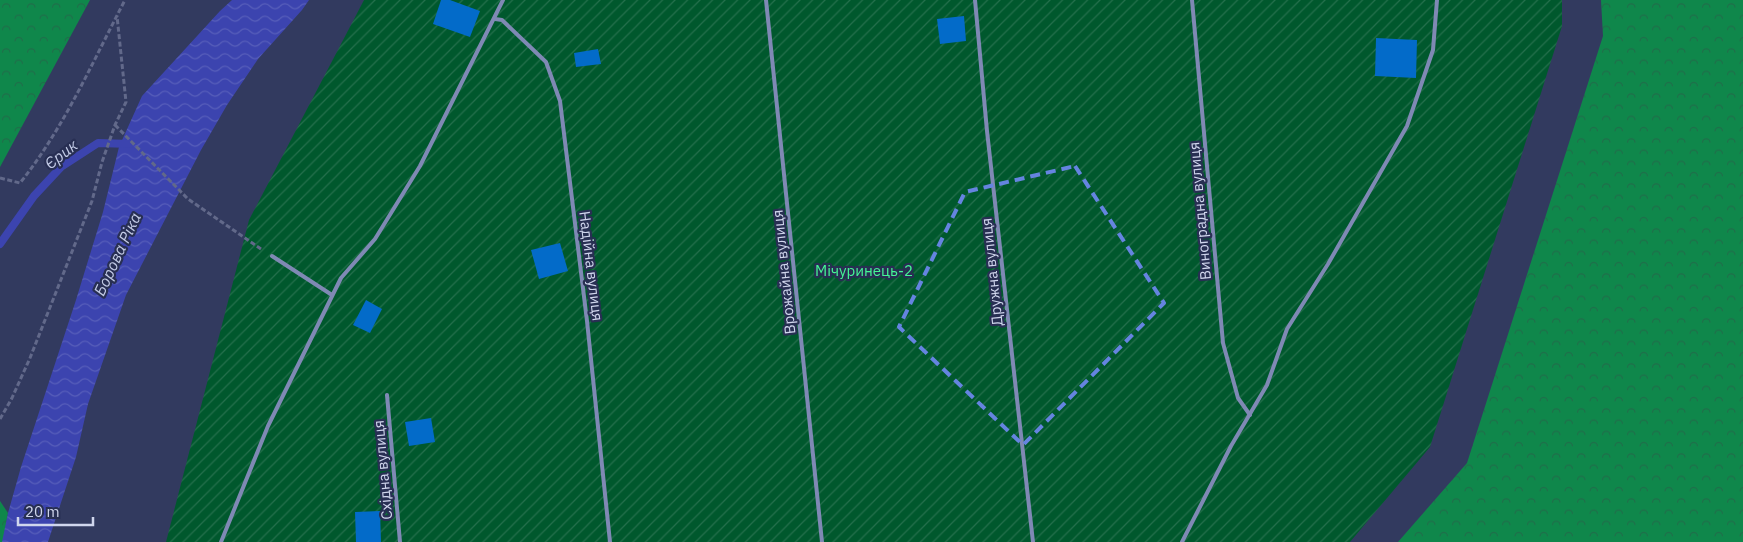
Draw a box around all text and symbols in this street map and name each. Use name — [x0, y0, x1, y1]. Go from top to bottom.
water label: Єрик — [40, 135, 82, 173]
street label: Виноградна вулиця — [1184, 141, 1215, 281]
water label: Борова Ріка — [89, 209, 145, 299]
street label: Врожайна вулиця — [768, 209, 799, 335]
street label: Надійна вулиця — [575, 210, 608, 322]
street label: Дружна вулиця — [976, 217, 1007, 327]
park label: Мічуринець-2 — [815, 261, 913, 280]
street label: Східна вулиця — [369, 419, 396, 521]
scale bar — [18, 494, 92, 526]
text: 20 m — [25, 502, 60, 521]

